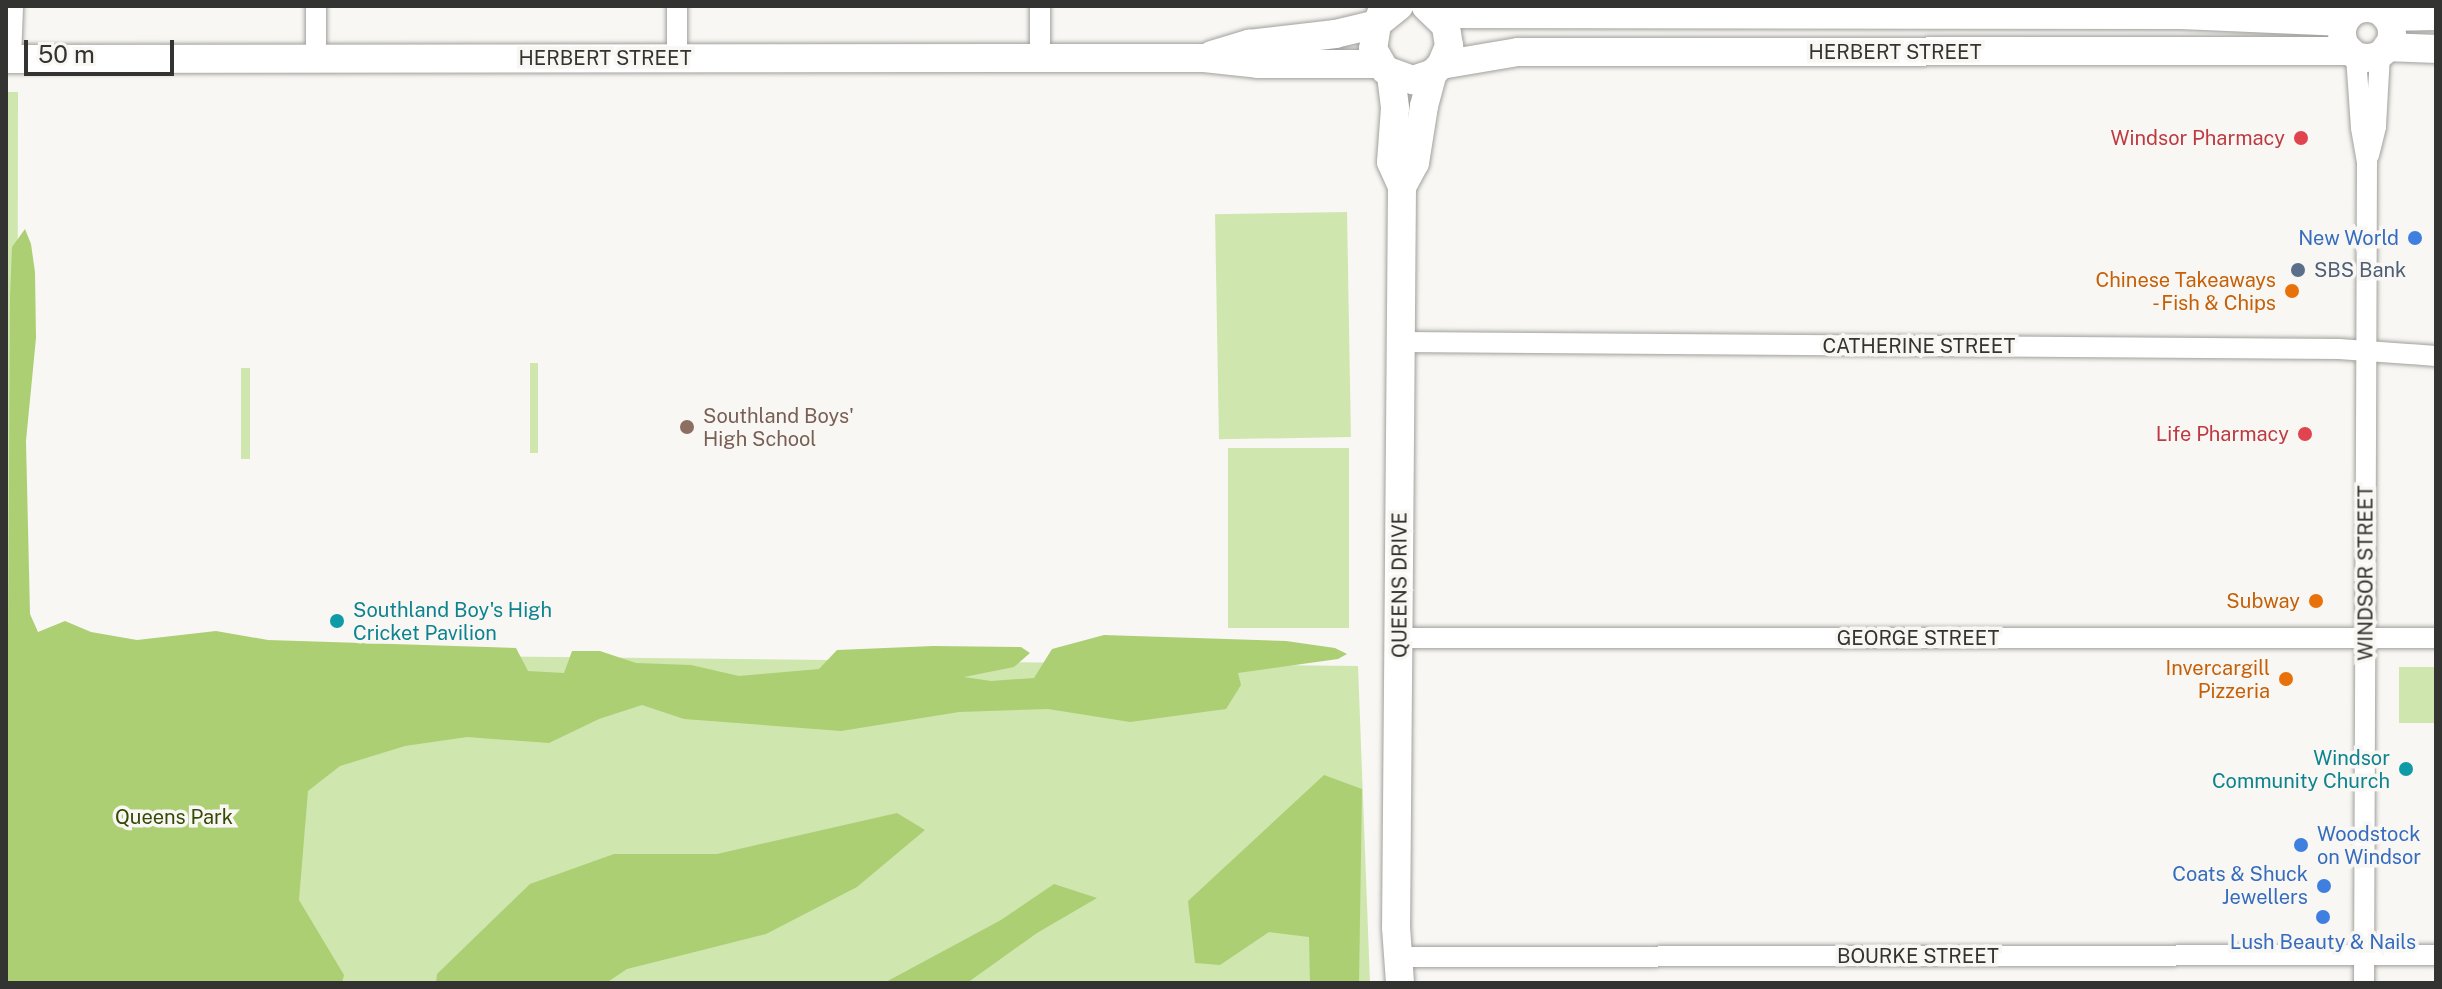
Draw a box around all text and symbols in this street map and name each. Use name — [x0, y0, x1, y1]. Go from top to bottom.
scale bar — [28, 24, 178, 74]
text: 50 m — [38, 40, 95, 68]
street label: HERBERT STREET — [1808, 40, 1982, 64]
street label: HERBERT STREET — [518, 46, 692, 70]
place label: Windsor Pharmacy — [2110, 126, 2285, 150]
marker: Windsor Pharmacy — [2292, 129, 2310, 147]
place label: New World — [2298, 226, 2399, 250]
marker: New World — [2406, 229, 2424, 247]
place label: SBS Bank — [2314, 258, 2406, 282]
marker: SBS Bank — [2289, 261, 2307, 279]
place label: Chinese Takeaways - Fish & Chips — [2095, 268, 2276, 315]
marker: Chinese Takeaways - Fish & Chips — [2283, 282, 2301, 300]
street label: CATHERINE STREET — [1823, 334, 2015, 358]
place label: Southland Boys' High School — [703, 404, 854, 451]
marker: Southland Boys' High School — [678, 418, 696, 436]
place label: Life Pharmacy — [2156, 422, 2289, 446]
marker: Life Pharmacy — [2296, 425, 2314, 443]
street label: WINDSOR STREET — [2354, 485, 2378, 661]
street label: QUEENS DRIVE — [1388, 512, 1412, 658]
place label: Subway — [2226, 589, 2300, 613]
marker: Subway — [2307, 592, 2325, 610]
place label: Southland Boy's High Cricket Pavilion — [353, 598, 552, 645]
marker: Southland Boy's High Cricket Pavilion — [328, 612, 346, 630]
street label: GEORGE STREET — [1837, 626, 1999, 650]
place label: Invercargill Pizzeria — [2166, 656, 2270, 703]
marker: Invercargill Pizzeria — [2277, 670, 2295, 688]
place label: Windsor Community Church — [2212, 746, 2390, 793]
marker: Windsor Community Church — [2397, 760, 2415, 778]
park label: Queens Park — [115, 805, 233, 829]
place label: Woodstock on Windsor — [2317, 822, 2422, 869]
marker: Woodstock on Windsor — [2292, 836, 2310, 854]
place label: Coats & Shuck Jewellers — [2172, 862, 2308, 909]
marker: Coats & Shuck Jewellers — [2315, 877, 2333, 895]
marker: Lush Beauty & Nails — [2314, 908, 2332, 926]
place label: Lush Beauty & Nails — [2230, 930, 2416, 954]
street label: BOURKE STREET — [1837, 944, 1999, 968]

